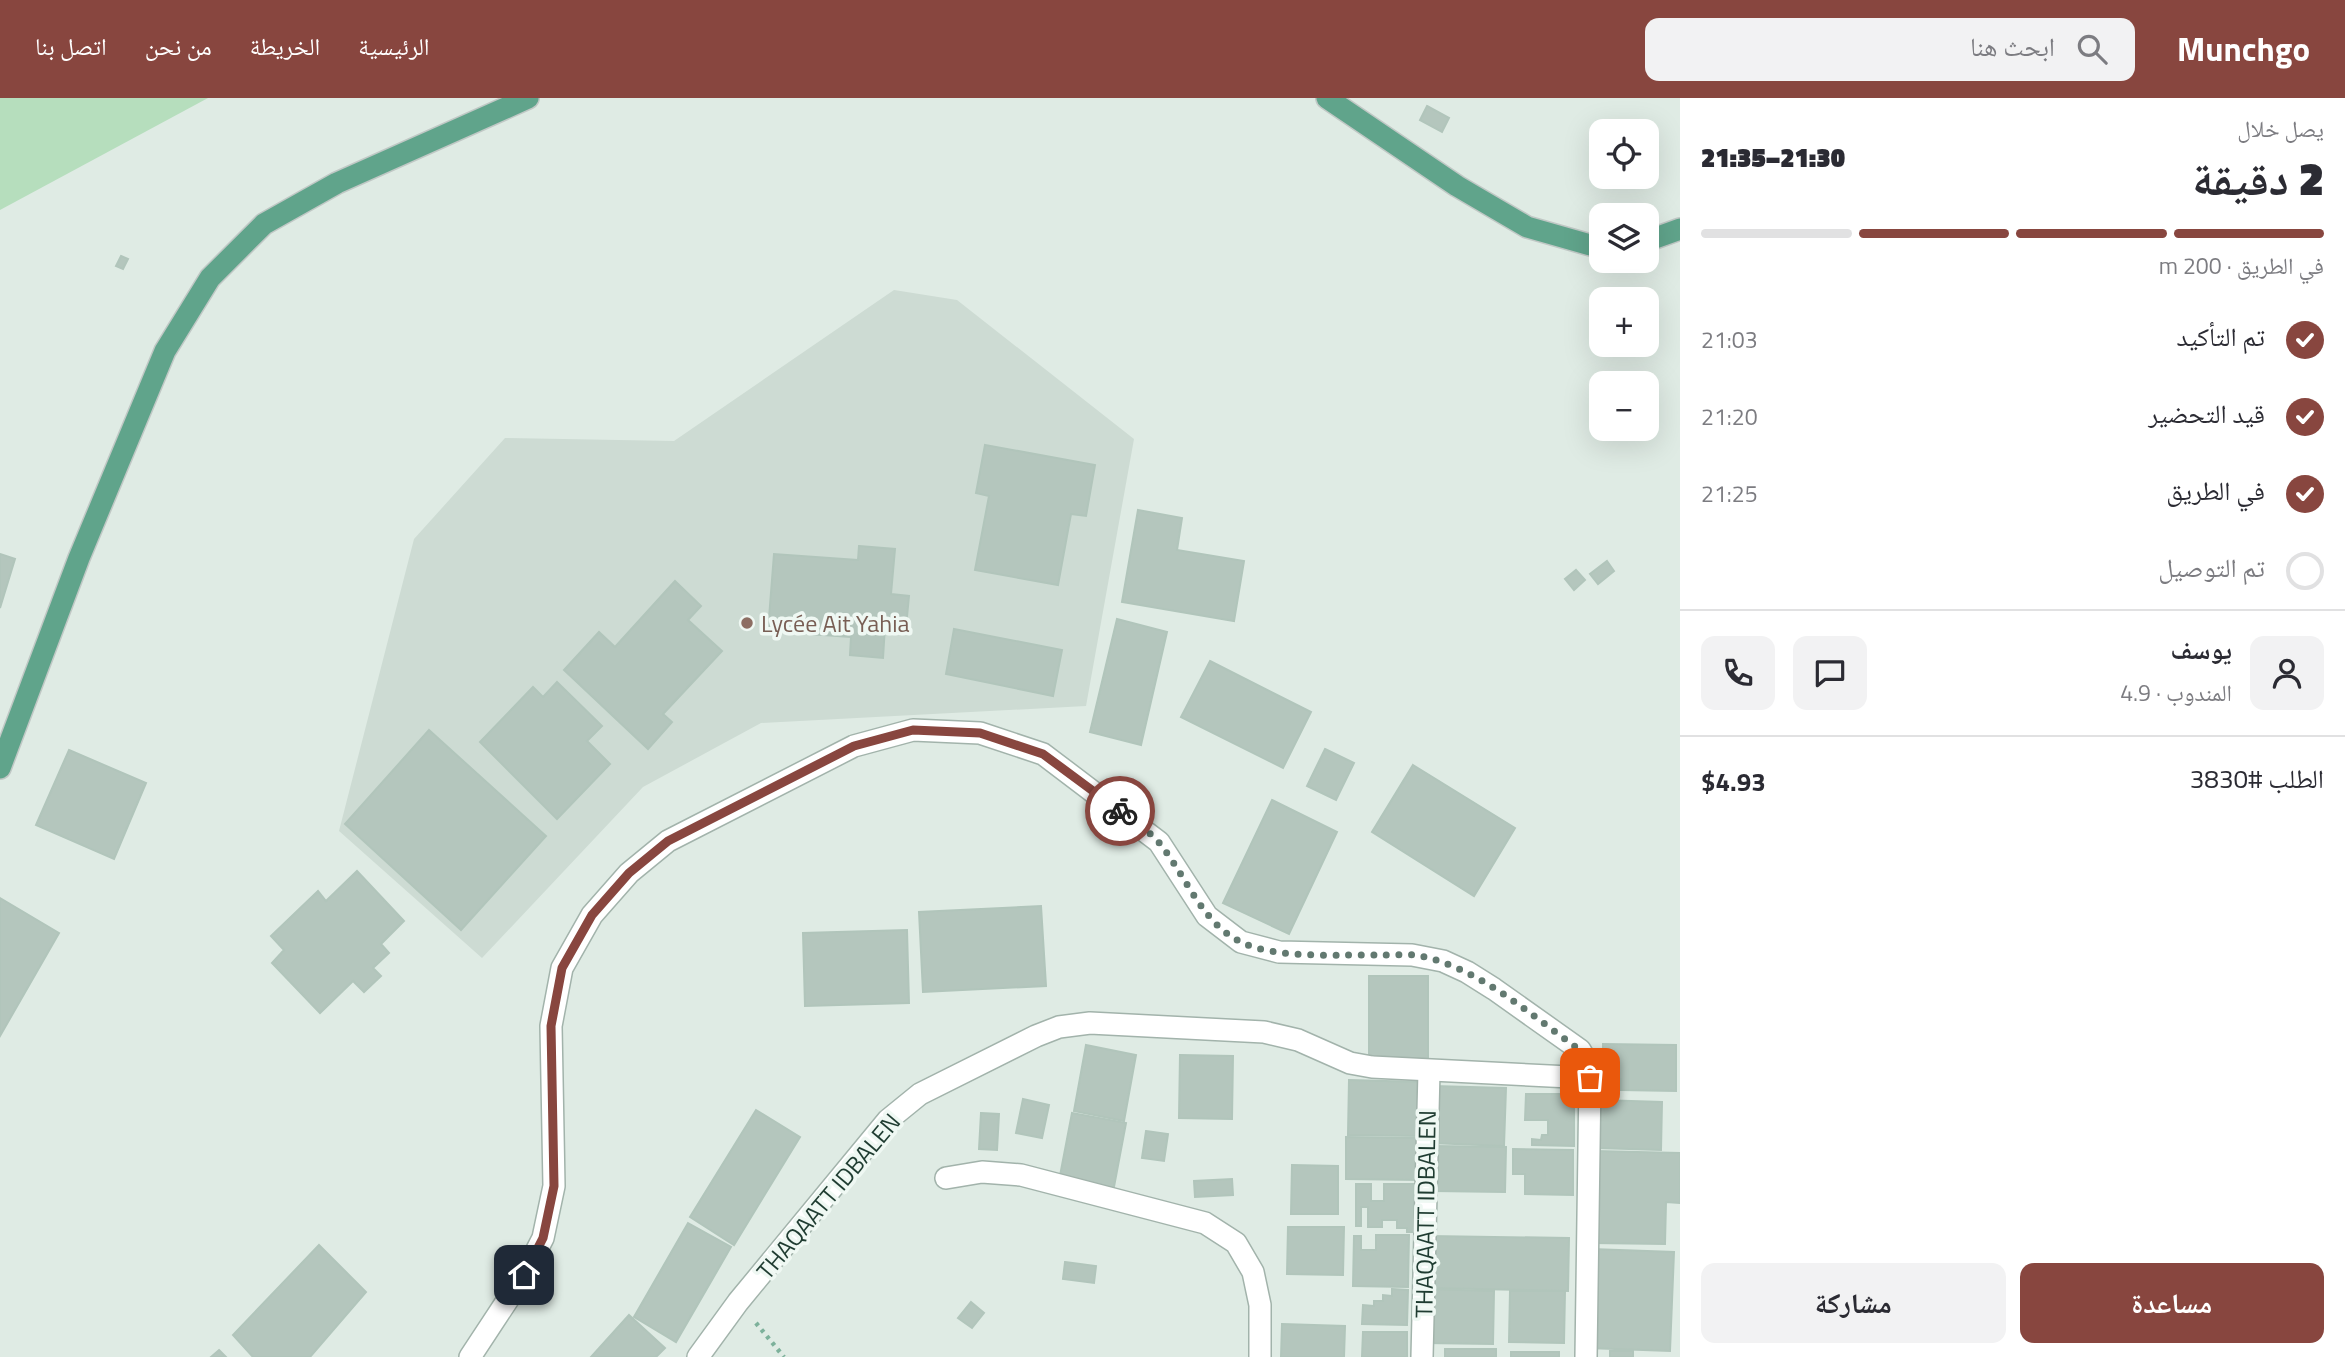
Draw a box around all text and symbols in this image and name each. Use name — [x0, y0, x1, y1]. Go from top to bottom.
search box — [1645, 18, 2135, 81]
text: Munchgo — [2177, 24, 2310, 74]
text: ابحث هنا — [1970, 27, 2055, 66]
text: اتصل بنا — [35, 28, 107, 64]
text: من نحن — [145, 28, 212, 64]
text: الخريطة — [250, 28, 320, 64]
text: الرئيسية — [358, 28, 429, 64]
icon: search — [2073, 30, 2111, 68]
text: يصل خلال — [2237, 111, 2324, 146]
map controls — [1589, 119, 1659, 441]
button: locate — [1589, 119, 1659, 189]
text: 21:30–21:35 — [1701, 138, 1845, 177]
text: 2 دقيقة — [2192, 143, 2324, 213]
button: layers — [1589, 203, 1659, 273]
text: في الطريق · 200 m — [2159, 248, 2324, 283]
button: + — [1589, 287, 1659, 357]
text: تم التأكيد — [2177, 317, 2265, 356]
icon: check — [2286, 321, 2324, 359]
text: 21:03 — [1701, 322, 1758, 357]
button: − — [1589, 371, 1659, 441]
text: قيد التحضير — [2148, 394, 2265, 433]
icon: check — [2286, 398, 2324, 436]
text: 21:20 — [1701, 399, 1758, 434]
text: في الطريق — [2166, 471, 2265, 510]
icon: check — [2286, 475, 2324, 513]
text: 21:25 — [1701, 476, 1758, 511]
text: تم التوصيل — [2158, 548, 2265, 587]
place label: Lycée Ait Yahia — [761, 605, 909, 641]
marker: Lycée Ait Yahia — [739, 615, 755, 631]
text: يوسف — [2171, 630, 2232, 669]
button: phone — [1701, 636, 1775, 710]
button: chat — [1793, 636, 1867, 710]
button: person — [2250, 636, 2324, 710]
text: المندوب · 4.9 — [2120, 675, 2232, 710]
text: الطلب #3830 — [2190, 759, 2324, 798]
text: $4.93 — [1701, 762, 1766, 801]
courier — [1085, 776, 1155, 846]
icon: bike — [1101, 792, 1139, 830]
pin — [1560, 1048, 1620, 1108]
icon: bag — [1571, 1059, 1609, 1097]
street label: THAQAATT IDBALEN — [747, 1105, 909, 1287]
street label: THAQAATT IDBALEN — [1405, 1110, 1445, 1318]
pin — [494, 1245, 554, 1305]
icon: home — [505, 1256, 543, 1294]
button: مشاركة — [1701, 1263, 2006, 1343]
button: مساعدة — [2020, 1263, 2324, 1343]

